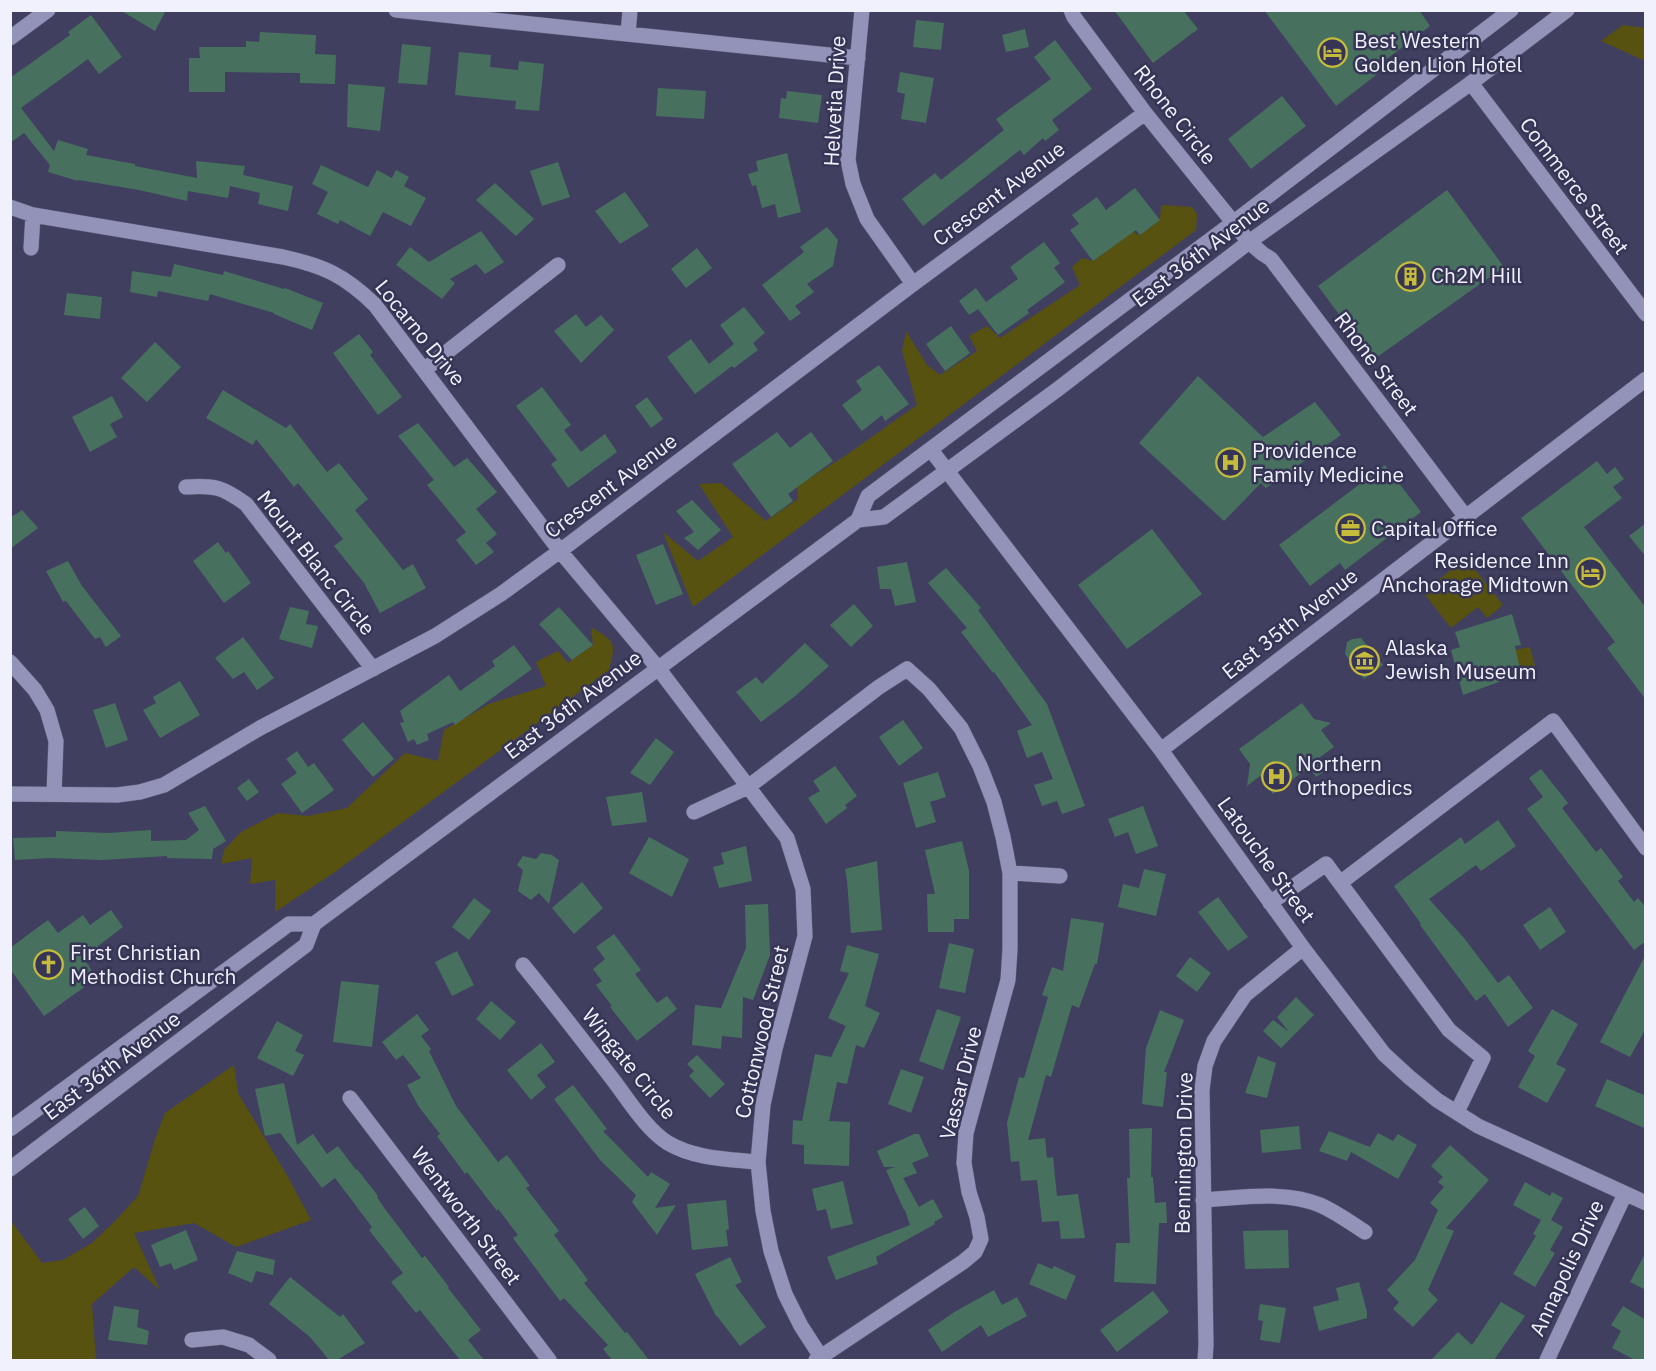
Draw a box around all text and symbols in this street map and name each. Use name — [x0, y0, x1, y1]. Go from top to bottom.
place label: Best Western Golden Lion Hotel — [1354, 26, 1522, 78]
street label: Helvetia Drive — [817, 35, 851, 167]
hotel icon: Best Western Golden Lion Hotel — [1317, 37, 1349, 69]
street label: Rhone Circle — [1128, 59, 1224, 170]
street label: Commerce Street — [1514, 111, 1636, 260]
street label: Crescent Avenue — [927, 134, 1070, 252]
street label: East 36th Avenue — [1126, 191, 1275, 313]
building icon: Ch2M Hill — [1394, 260, 1426, 292]
place label: Ch2M Hill — [1431, 261, 1522, 289]
street label: Locarno Drive — [369, 273, 472, 391]
street label: Rhone Street — [1329, 306, 1425, 421]
street label: Crescent Avenue — [539, 426, 682, 544]
place label: Providence Family Medicine — [1252, 436, 1404, 488]
hospital icon: Providence Family Medicine — [1215, 447, 1247, 479]
street label: Mount Blanc Circle — [251, 484, 382, 641]
office icon: Capital Office — [1334, 513, 1366, 545]
place label: Capital Office — [1371, 514, 1497, 542]
place label: Residence Inn Anchorage Midtown — [1382, 546, 1569, 598]
hotel icon: Residence Inn Anchorage Midtown — [1574, 557, 1606, 589]
street label: East 35th Avenue — [1216, 561, 1363, 685]
place label: Alaska Jewish Museum — [1385, 633, 1537, 685]
street label: East 36th Avenue — [498, 643, 647, 765]
museum icon: Alaska Jewish Museum — [1348, 644, 1380, 676]
place label: Northern Orthopedics — [1297, 749, 1413, 801]
hospital icon: Northern Orthopedics — [1260, 760, 1292, 792]
street label: Latouche Street — [1212, 791, 1322, 928]
place label: First Christian Methodist Church — [70, 938, 236, 990]
street label: Cottonwood Street — [727, 942, 795, 1121]
church icon: First Christian Methodist Church — [33, 949, 65, 981]
street label: Wingate Circle — [576, 1002, 683, 1125]
street label: East 36th Avenue — [37, 1004, 186, 1126]
street label: Vassar Drive — [932, 1023, 988, 1143]
street label: Bennington Drive — [1168, 1072, 1198, 1234]
street label: Wentworth Street — [405, 1140, 528, 1290]
street label: Annapolis Drive — [1522, 1195, 1610, 1340]

